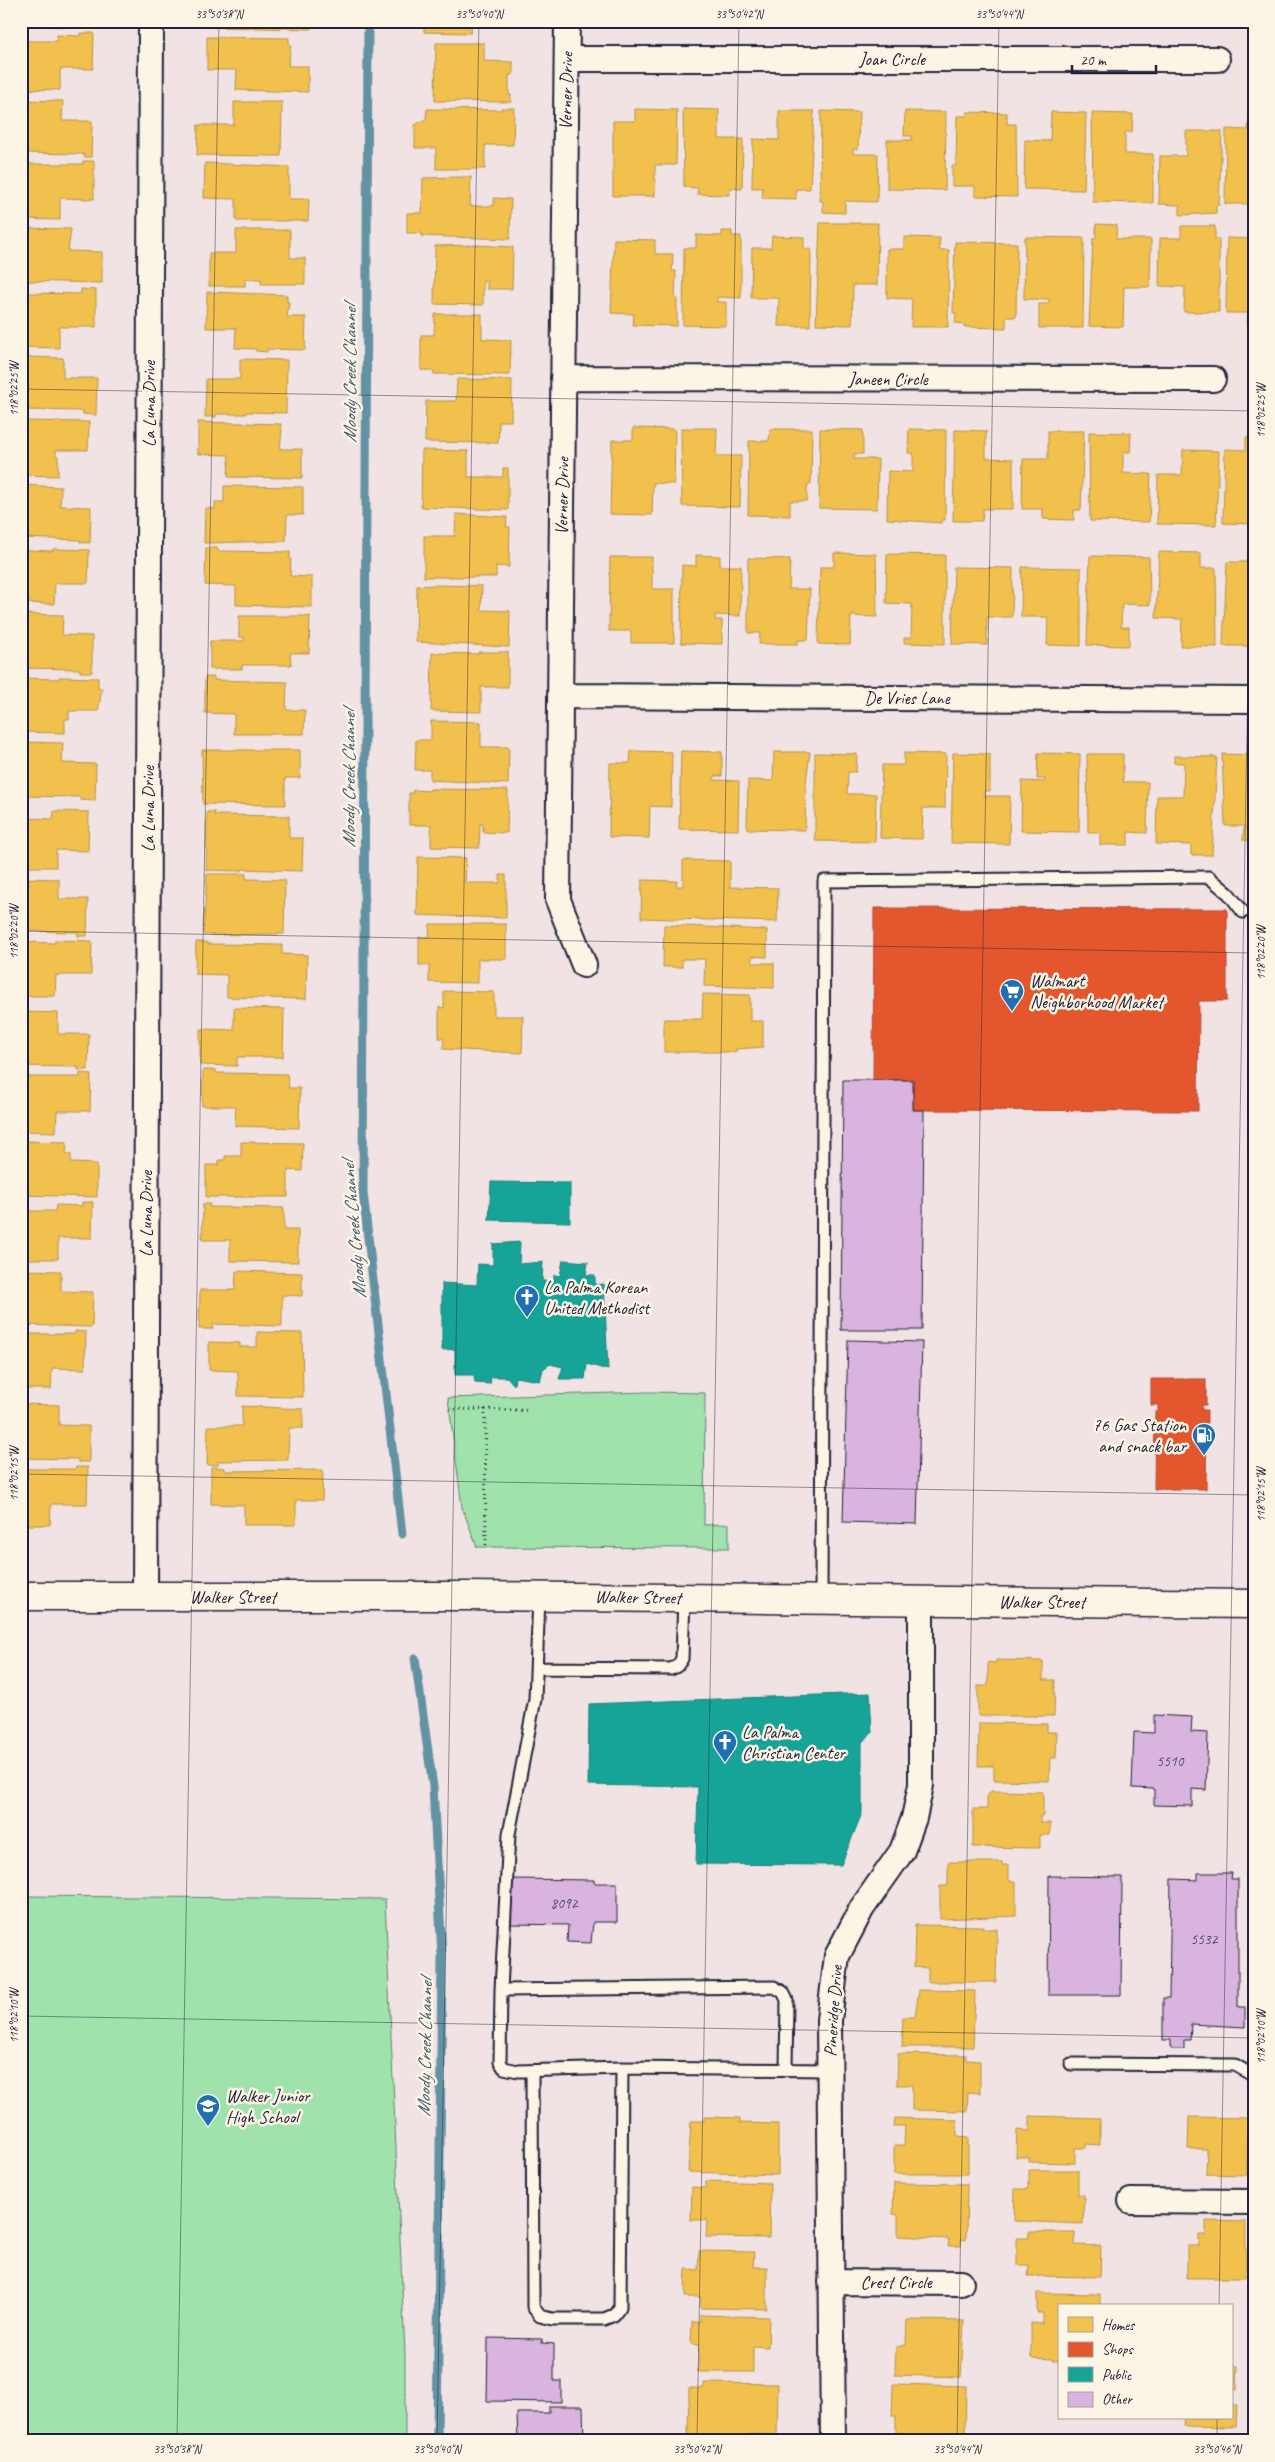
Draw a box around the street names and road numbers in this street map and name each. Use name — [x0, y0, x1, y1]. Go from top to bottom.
street label: Joan Circle — [858, 48, 926, 70]
street label: Verner Drive — [554, 51, 578, 130]
street label: La Luna Drive — [138, 360, 160, 447]
street label: Janeen Circle — [847, 368, 929, 390]
street label: Verner Drive — [550, 456, 574, 535]
street label: De Vries Lane — [864, 687, 951, 709]
street label: La Luna Drive — [137, 765, 159, 852]
street label: La Luna Drive — [135, 1170, 157, 1257]
street label: Walker Street — [595, 1585, 684, 1609]
street label: Walker Street — [190, 1586, 279, 1608]
street label: Walker Street — [999, 1591, 1088, 1613]
street label: Pineridge Drive — [819, 1963, 847, 2057]
street label: Crest Circle — [860, 2271, 933, 2293]

